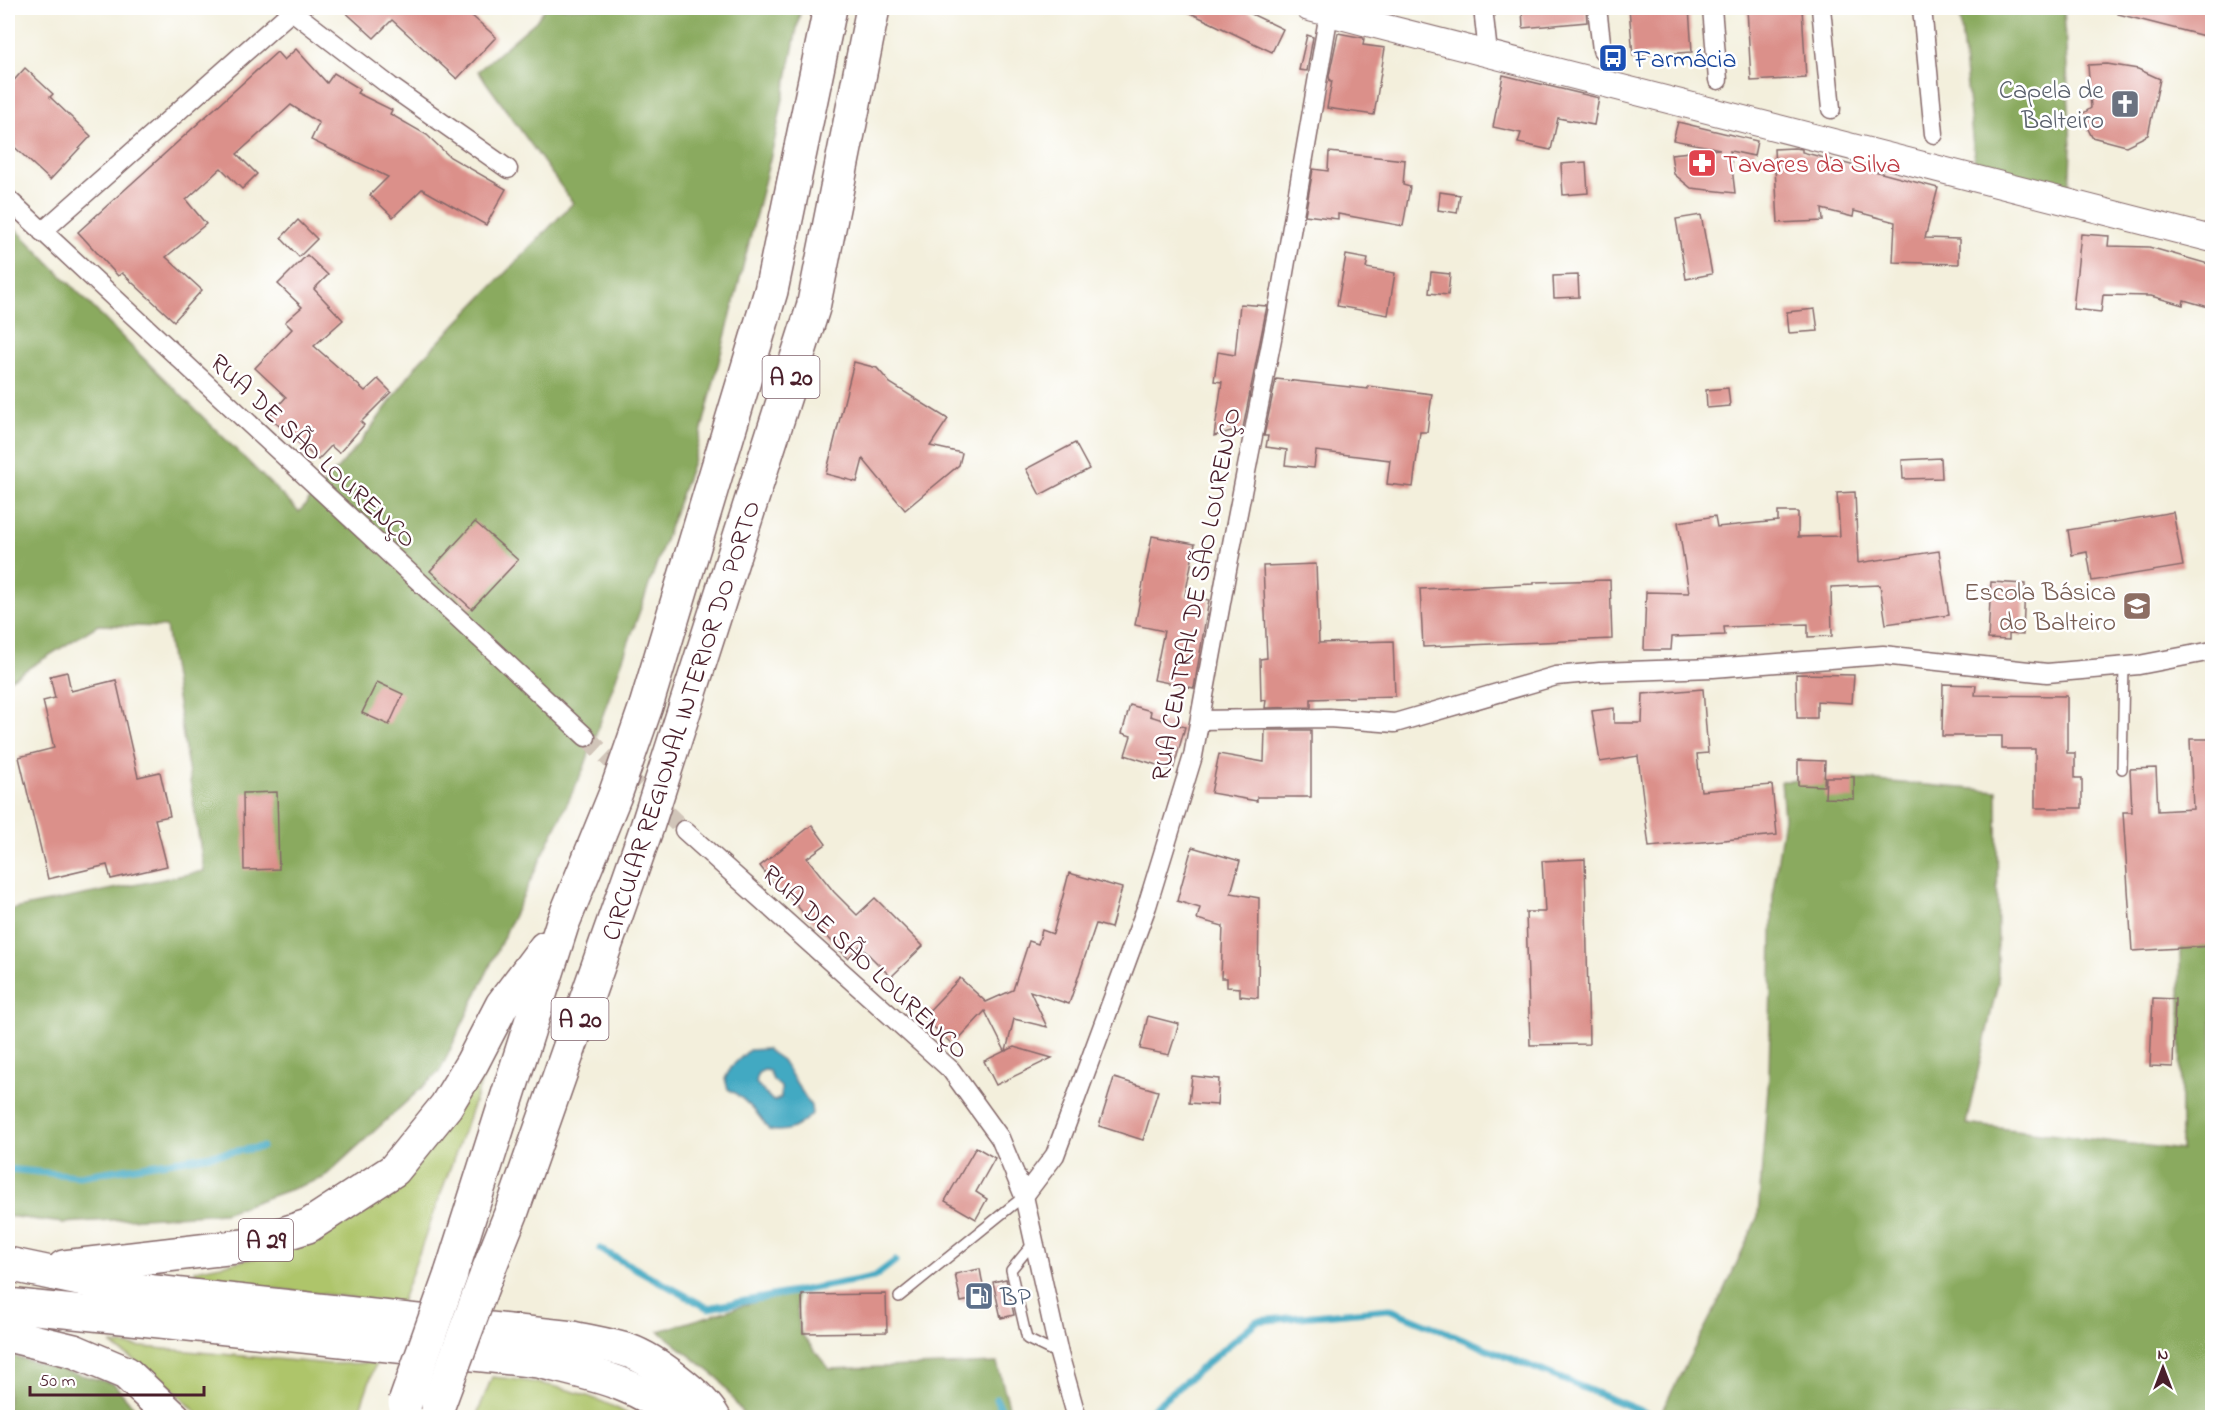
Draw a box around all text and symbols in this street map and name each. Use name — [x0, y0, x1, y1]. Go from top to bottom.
bus stop icon: Farmácia — [1597, 42, 1629, 74]
place label: Farmácia — [1633, 42, 1737, 80]
place label: Capela de Balteiro — [1999, 73, 2104, 141]
church icon: Capela de Balteiro — [2109, 88, 2141, 120]
pharmacy icon: Tavares da Silva — [1686, 147, 1718, 179]
place label: Tavares da Silva — [1723, 147, 1900, 185]
street label: RUA DE SÃO LOURENÇO — [200, 346, 424, 558]
road number: A 20 — [762, 356, 820, 398]
street label: RUA CENTRAL DE SÃO LOURENÇO — [1143, 404, 1253, 785]
street label: CIRCULAR REGIONAL INTERIOR DO PORTO — [594, 496, 772, 946]
place label: Escola Básica do Balteiro — [1964, 575, 2116, 643]
school or university icon: Escola Básica do Balteiro — [2121, 590, 2153, 622]
street label: RUA DE SÃO LOURENÇO — [752, 857, 976, 1069]
road number: A 20 — [552, 998, 608, 1040]
road number: A 29 — [239, 1219, 293, 1261]
fuel station icon: BP — [963, 1280, 995, 1312]
place label: BP — [999, 1280, 1031, 1318]
north arrow — [2133, 1338, 2193, 1398]
text: N — [2158, 1343, 2169, 1367]
scale bar — [30, 1359, 204, 1397]
text: 50 m — [39, 1369, 76, 1395]

